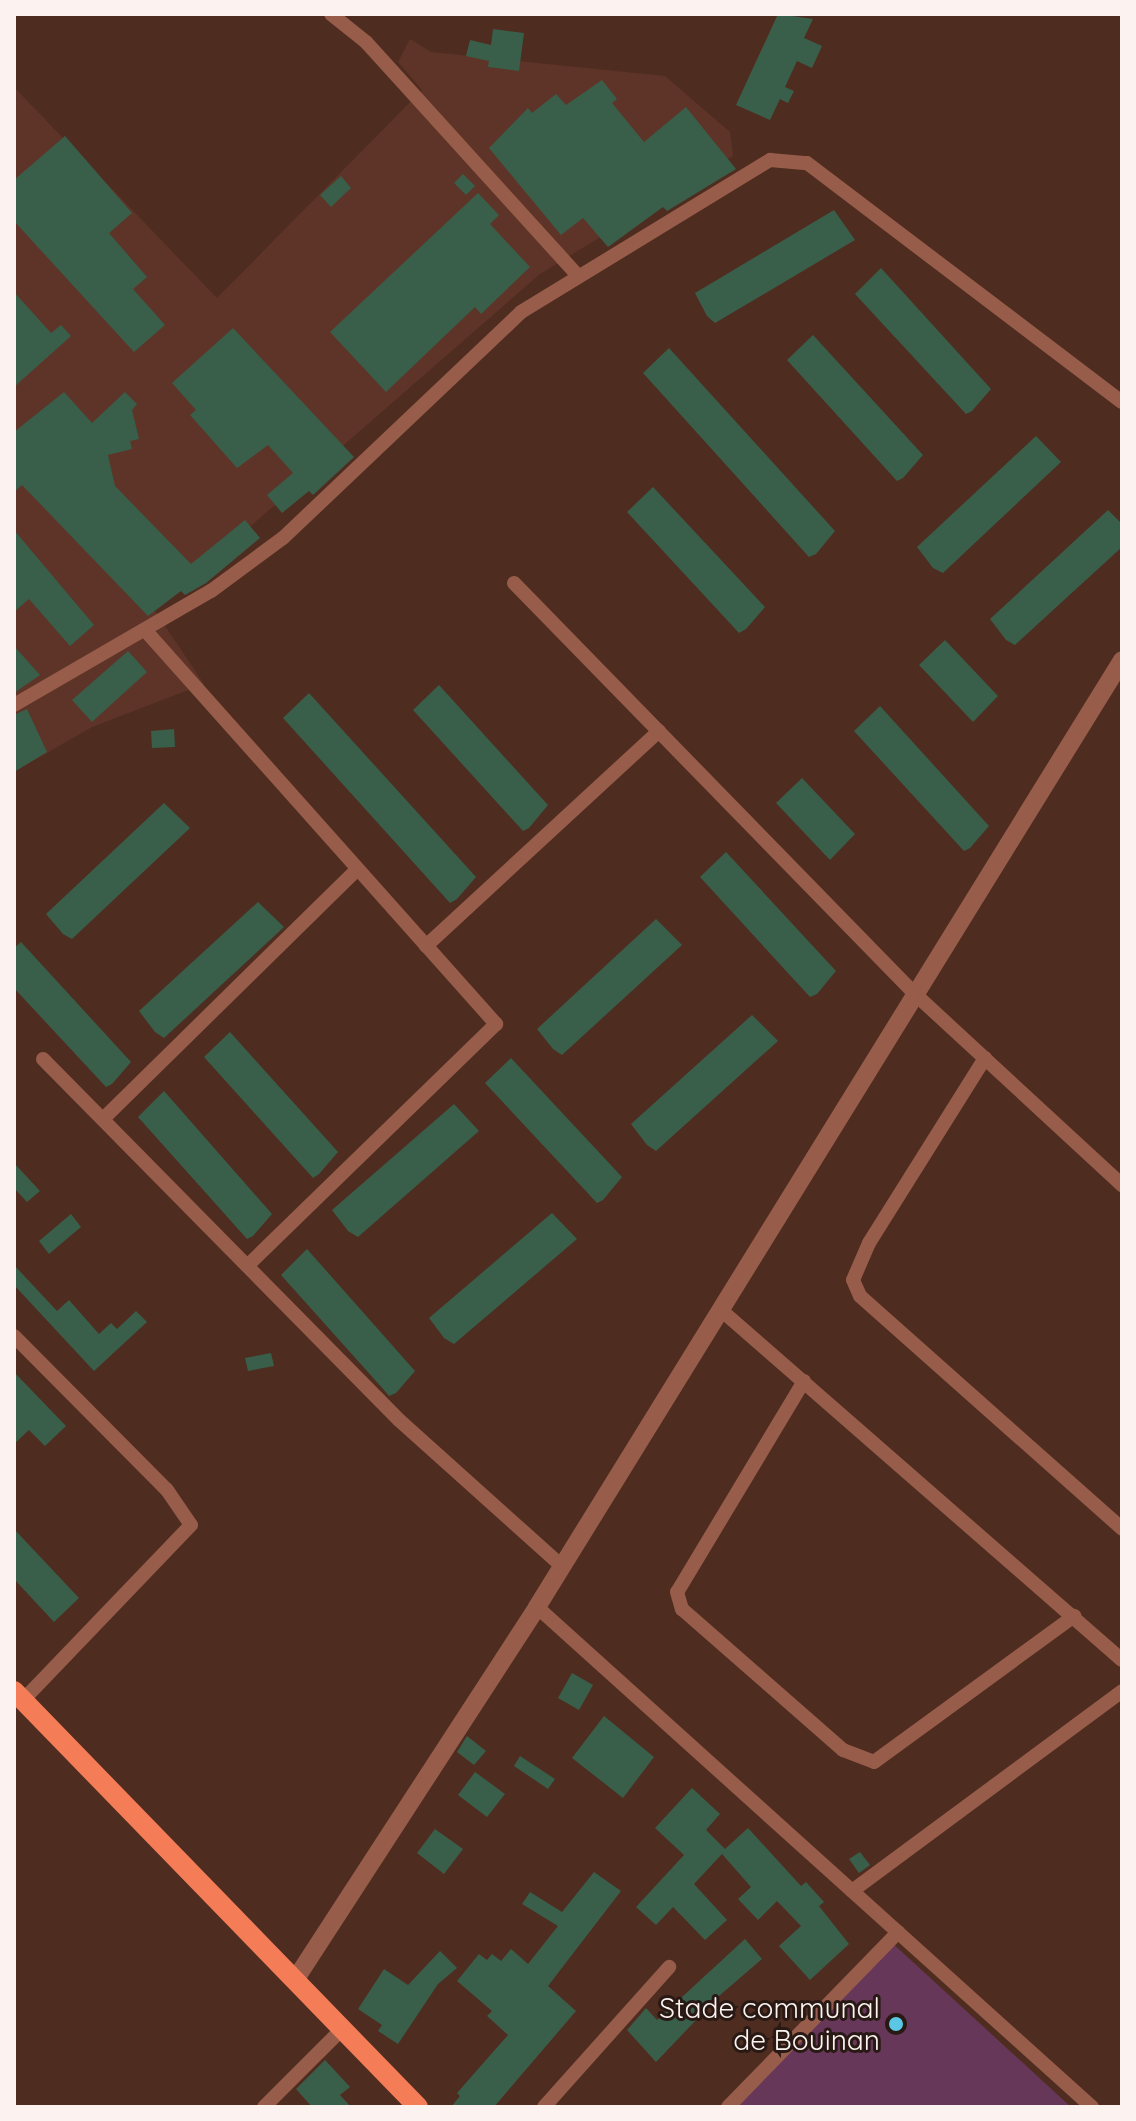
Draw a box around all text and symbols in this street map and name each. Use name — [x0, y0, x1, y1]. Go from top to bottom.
place label: Stade communal de Bouinan — [659, 1991, 880, 2057]
marker: Stade communal de Bouinan — [887, 2015, 905, 2033]

